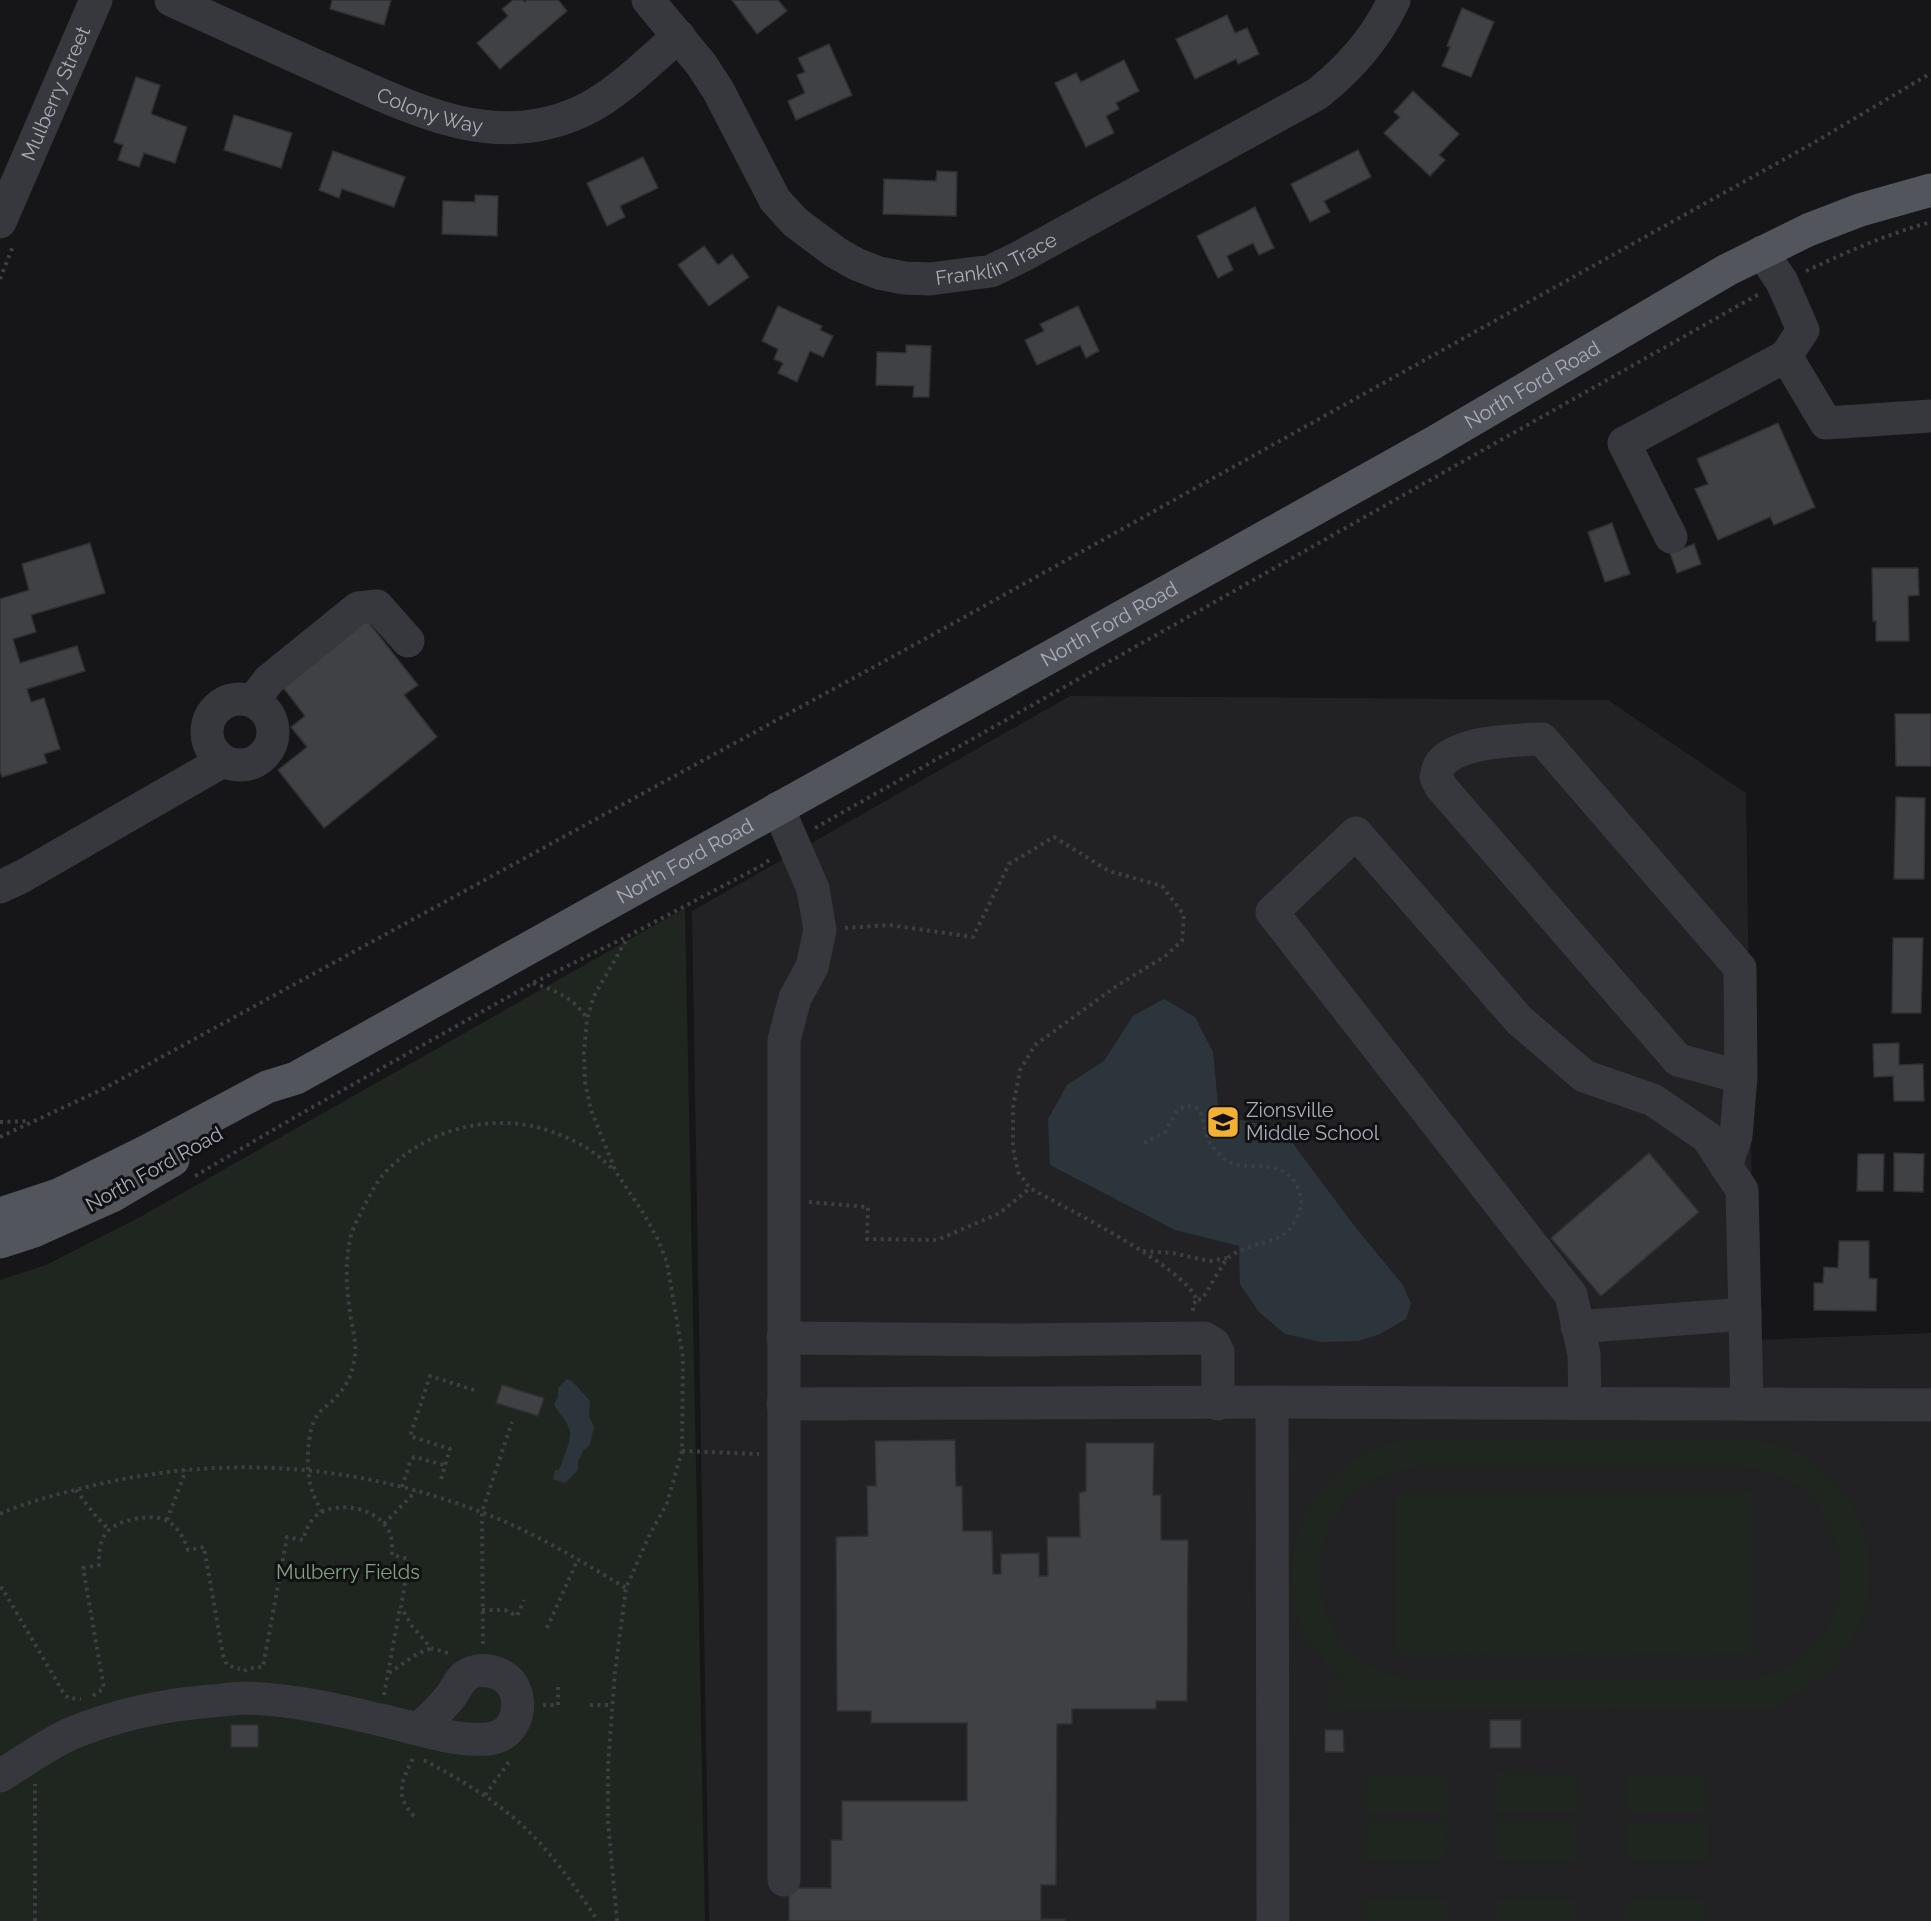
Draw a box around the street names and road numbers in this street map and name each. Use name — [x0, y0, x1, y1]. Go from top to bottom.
street label: Mulberry Street — [16, 22, 95, 164]
street label: Colony Way — [373, 82, 485, 138]
street label: Franklin Trace — [934, 227, 1061, 290]
street label: North Ford Road — [1460, 336, 1604, 434]
street label: North Ford Road — [1036, 576, 1182, 672]
street label: North Ford Road — [612, 813, 757, 909]
street label: North Ford Road — [81, 1121, 227, 1217]

